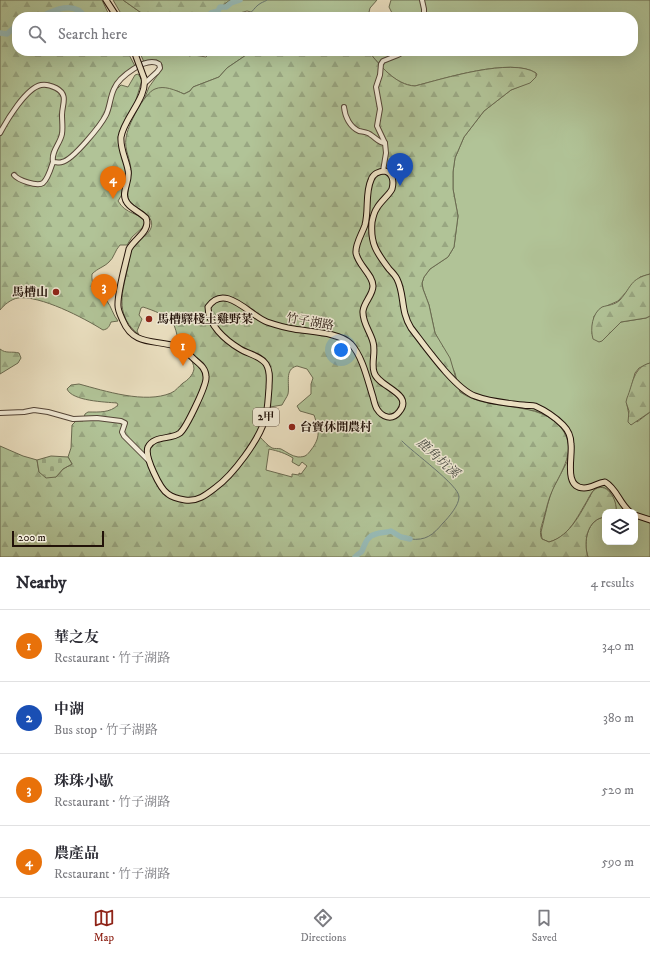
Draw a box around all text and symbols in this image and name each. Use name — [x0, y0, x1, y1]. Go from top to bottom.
search box — [12, 12, 638, 56]
icon: search — [26, 23, 48, 45]
text: Search here — [58, 25, 127, 44]
pin: 2 — [387, 153, 413, 186]
pin: 4 — [100, 166, 126, 199]
pin: 3 — [91, 274, 117, 307]
place label: 馬槽山 — [12, 285, 48, 300]
marker: 馬槽山 — [51, 287, 61, 297]
street label: 竹子湖路 — [285, 310, 335, 334]
place label: 馬槽驛棧土雞野菜 — [157, 312, 253, 327]
marker: 馬槽驛棧土雞野菜 — [144, 314, 154, 324]
pin: 1 — [170, 333, 196, 366]
your location — [331, 340, 351, 360]
road number: 2甲 — [253, 408, 279, 426]
place label: 台寶休閒農村 — [300, 420, 372, 435]
marker: 台寶休閒農村 — [287, 422, 297, 432]
water label: 鹿角坑溪 — [413, 435, 464, 483]
map controls — [602, 509, 638, 545]
button: layers — [602, 509, 638, 545]
scale bar — [12, 529, 104, 548]
text: 200 m — [18, 531, 46, 545]
text: Nearby — [16, 572, 66, 594]
text: 4 results — [591, 575, 634, 591]
text: 華之友 — [54, 628, 99, 647]
text: 1 — [27, 638, 31, 654]
text: 340 m — [602, 638, 634, 654]
text: Restaurant · 竹子湖路 — [54, 650, 170, 666]
text: 中湖 — [54, 700, 84, 719]
text: 2 — [26, 710, 32, 726]
text: 380 m — [603, 710, 634, 726]
text: Bus stop · 竹子湖路 — [54, 722, 158, 738]
text: 珠珠小歇 — [54, 772, 114, 791]
text: 3 — [27, 782, 31, 798]
text: 520 m — [602, 782, 634, 798]
text: Restaurant · 竹子湖路 — [54, 794, 170, 810]
text: 農產品 — [54, 844, 99, 863]
text: 4 — [25, 854, 33, 870]
text: 590 m — [602, 854, 634, 870]
text: Restaurant · 竹子湖路 — [54, 866, 170, 882]
tab: Map — [93, 907, 115, 945]
tab: Directions — [301, 907, 346, 945]
tab: Saved — [532, 907, 557, 945]

